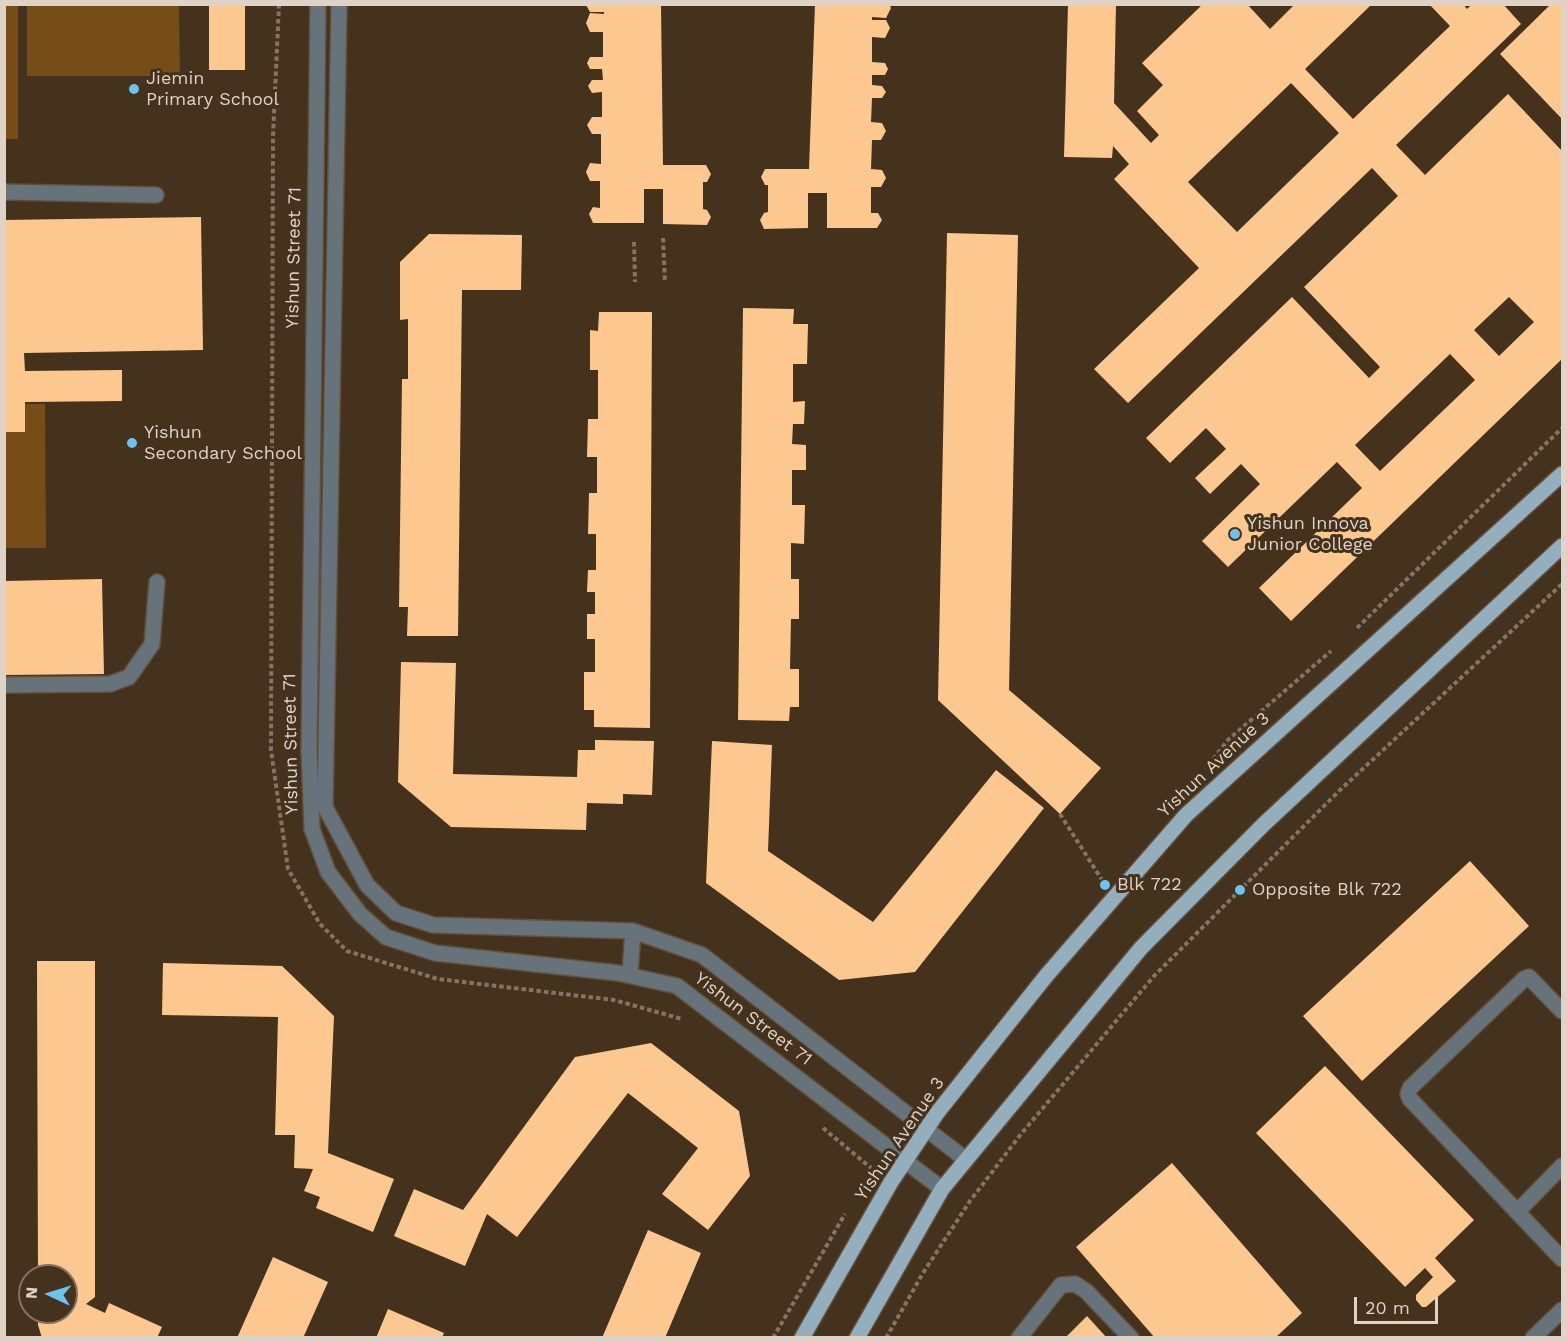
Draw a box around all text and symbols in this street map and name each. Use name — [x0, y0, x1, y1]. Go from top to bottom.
place label: Jiemin Primary School — [146, 68, 279, 110]
marker: Jiemin Primary School — [127, 82, 141, 96]
street label: Yishun Street 71 — [282, 187, 306, 329]
place label: Yishun Secondary School — [144, 422, 302, 464]
marker: Yishun Secondary School — [125, 436, 139, 450]
place label: Yishun Innova Junior College — [1247, 513, 1373, 556]
marker: Yishun Innova Junior College — [1228, 527, 1242, 541]
street label: Yishun Street 71 — [279, 673, 303, 815]
street label: Yishun Avenue 3 — [1154, 708, 1274, 822]
place label: Blk 722 — [1117, 874, 1182, 896]
marker: Blk 722 — [1098, 878, 1112, 892]
place label: Opposite Blk 722 — [1252, 879, 1402, 901]
marker: Opposite Blk 722 — [1233, 883, 1247, 897]
street label: Yishun Street 71 — [690, 968, 816, 1070]
street label: Yishun Avenue 3 — [851, 1073, 949, 1205]
north arrow — [18, 1264, 78, 1324]
scale bar — [1357, 1285, 1441, 1323]
text: N — [22, 1286, 41, 1299]
text: 20 m — [1365, 1297, 1410, 1318]

